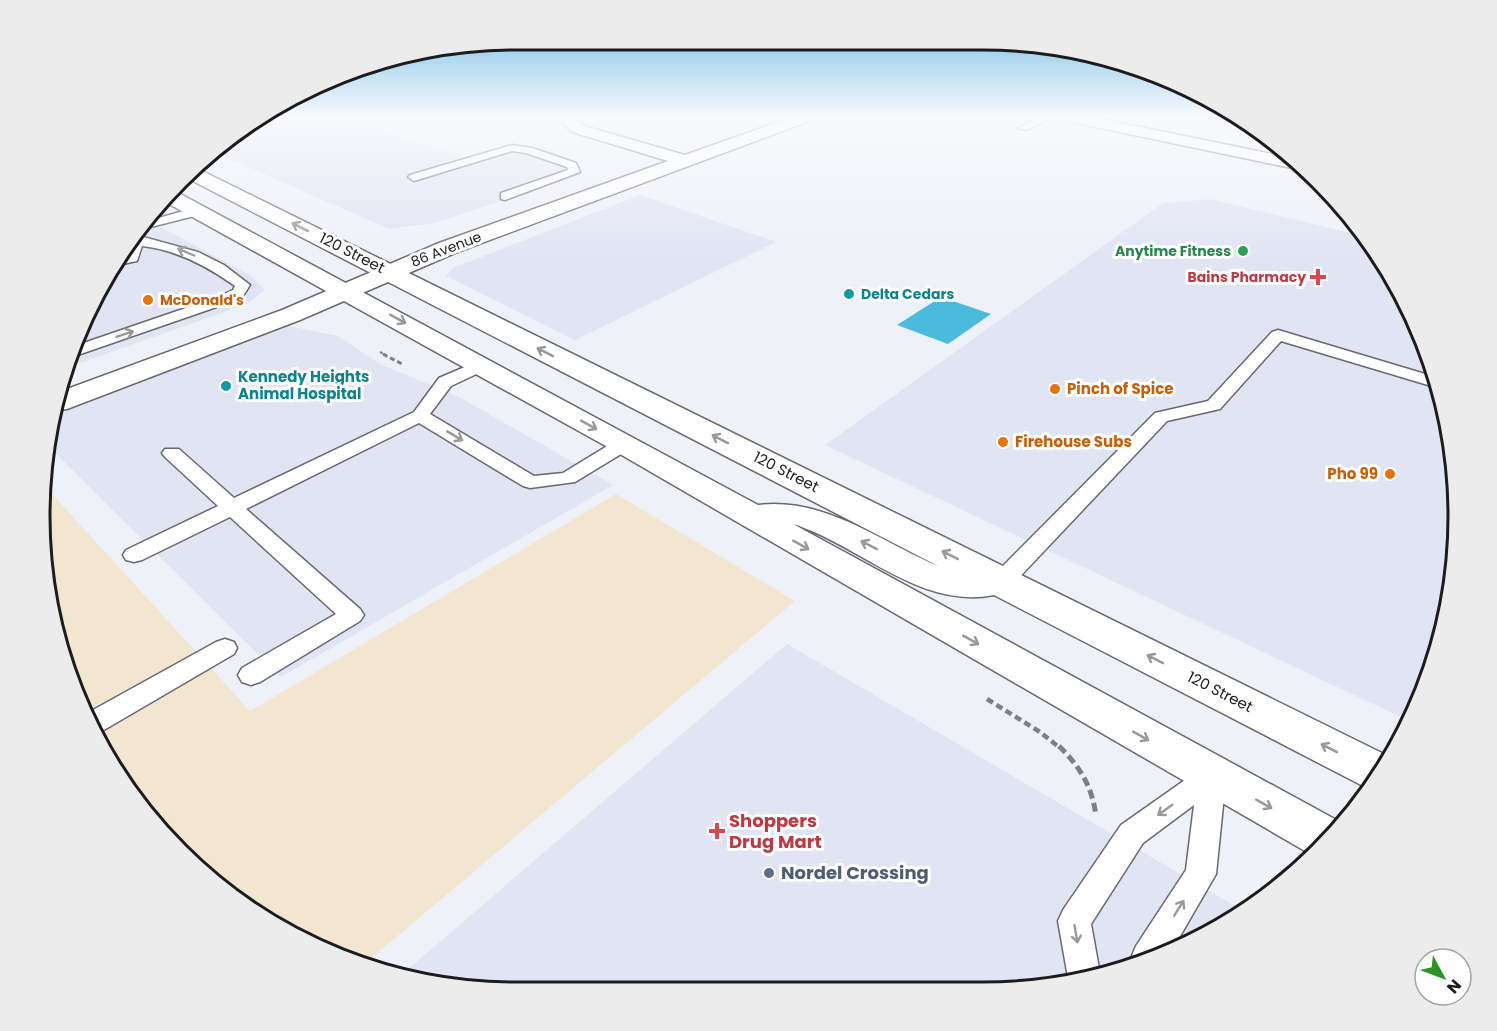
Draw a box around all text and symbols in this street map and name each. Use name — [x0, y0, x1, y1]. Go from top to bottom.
one-way arrow — [291, 221, 309, 232]
street label: 86 Avenue — [408, 226, 484, 272]
street label: 120 Street — [316, 227, 389, 278]
place label: Anytime Fitness — [1115, 241, 1231, 261]
marker: Anytime Fitness — [1236, 244, 1250, 258]
one-way arrow — [178, 245, 196, 257]
place label: Bains Pharmacy — [1188, 267, 1306, 287]
marker: Bains Pharmacy — [1311, 270, 1325, 284]
place label: Delta Cedars — [861, 284, 954, 304]
marker: Delta Cedars — [842, 287, 856, 301]
place label: McDonald's — [160, 290, 244, 310]
marker: McDonald's — [141, 293, 155, 307]
one-way arrow — [388, 314, 406, 325]
one-way arrow — [115, 328, 134, 339]
one-way arrow — [537, 345, 555, 357]
place label: Kennedy Heights Animal Hospital — [238, 366, 369, 404]
place label: Pinch of Spice — [1067, 378, 1174, 399]
marker: Kennedy Heights Animal Hospital — [219, 379, 233, 393]
marker: Pinch of Spice — [1048, 382, 1062, 396]
one-way arrow — [580, 419, 597, 431]
one-way arrow — [446, 431, 463, 443]
place label: Firehouse Subs — [1015, 431, 1132, 452]
one-way arrow — [711, 433, 729, 444]
marker: Firehouse Subs — [996, 435, 1010, 449]
street label: 120 Street — [750, 446, 823, 497]
place label: Pho 99 — [1327, 463, 1378, 484]
marker: Pho 99 — [1383, 467, 1397, 481]
one-way arrow — [792, 539, 809, 551]
one-way arrow — [860, 539, 878, 551]
one-way arrow — [942, 549, 960, 560]
one-way arrow — [962, 634, 979, 646]
one-way arrow — [1147, 653, 1164, 665]
street label: 120 Street — [1184, 666, 1257, 717]
one-way arrow — [1132, 730, 1149, 742]
one-way arrow — [1320, 741, 1338, 753]
one-way arrow — [1254, 799, 1272, 810]
one-way arrow — [1157, 803, 1173, 816]
place label: Shoppers Drug Mart — [729, 808, 822, 854]
marker: Shoppers Drug Mart — [710, 824, 724, 838]
place label: Nordel Crossing — [781, 860, 929, 885]
marker: Nordel Crossing — [762, 866, 776, 880]
one-way arrow — [1173, 901, 1185, 917]
one-way arrow — [1071, 924, 1082, 944]
north arrow — [1413, 947, 1473, 1007]
text: N — [1441, 974, 1467, 999]

